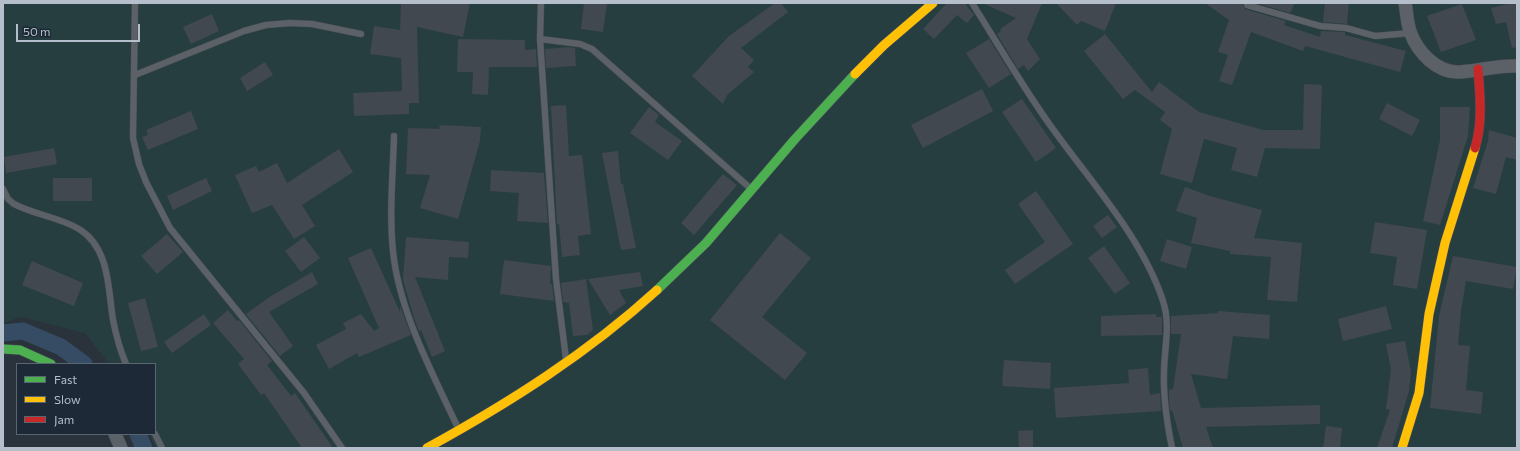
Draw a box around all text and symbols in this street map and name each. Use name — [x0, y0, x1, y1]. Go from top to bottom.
scale bar — [18, 16, 142, 42]
text: 50 m — [23, 24, 51, 38]
legend — [16, 363, 156, 435]
text: Fast — [54, 372, 77, 386]
text: Slow — [54, 392, 81, 406]
text: Jam — [54, 412, 74, 426]

